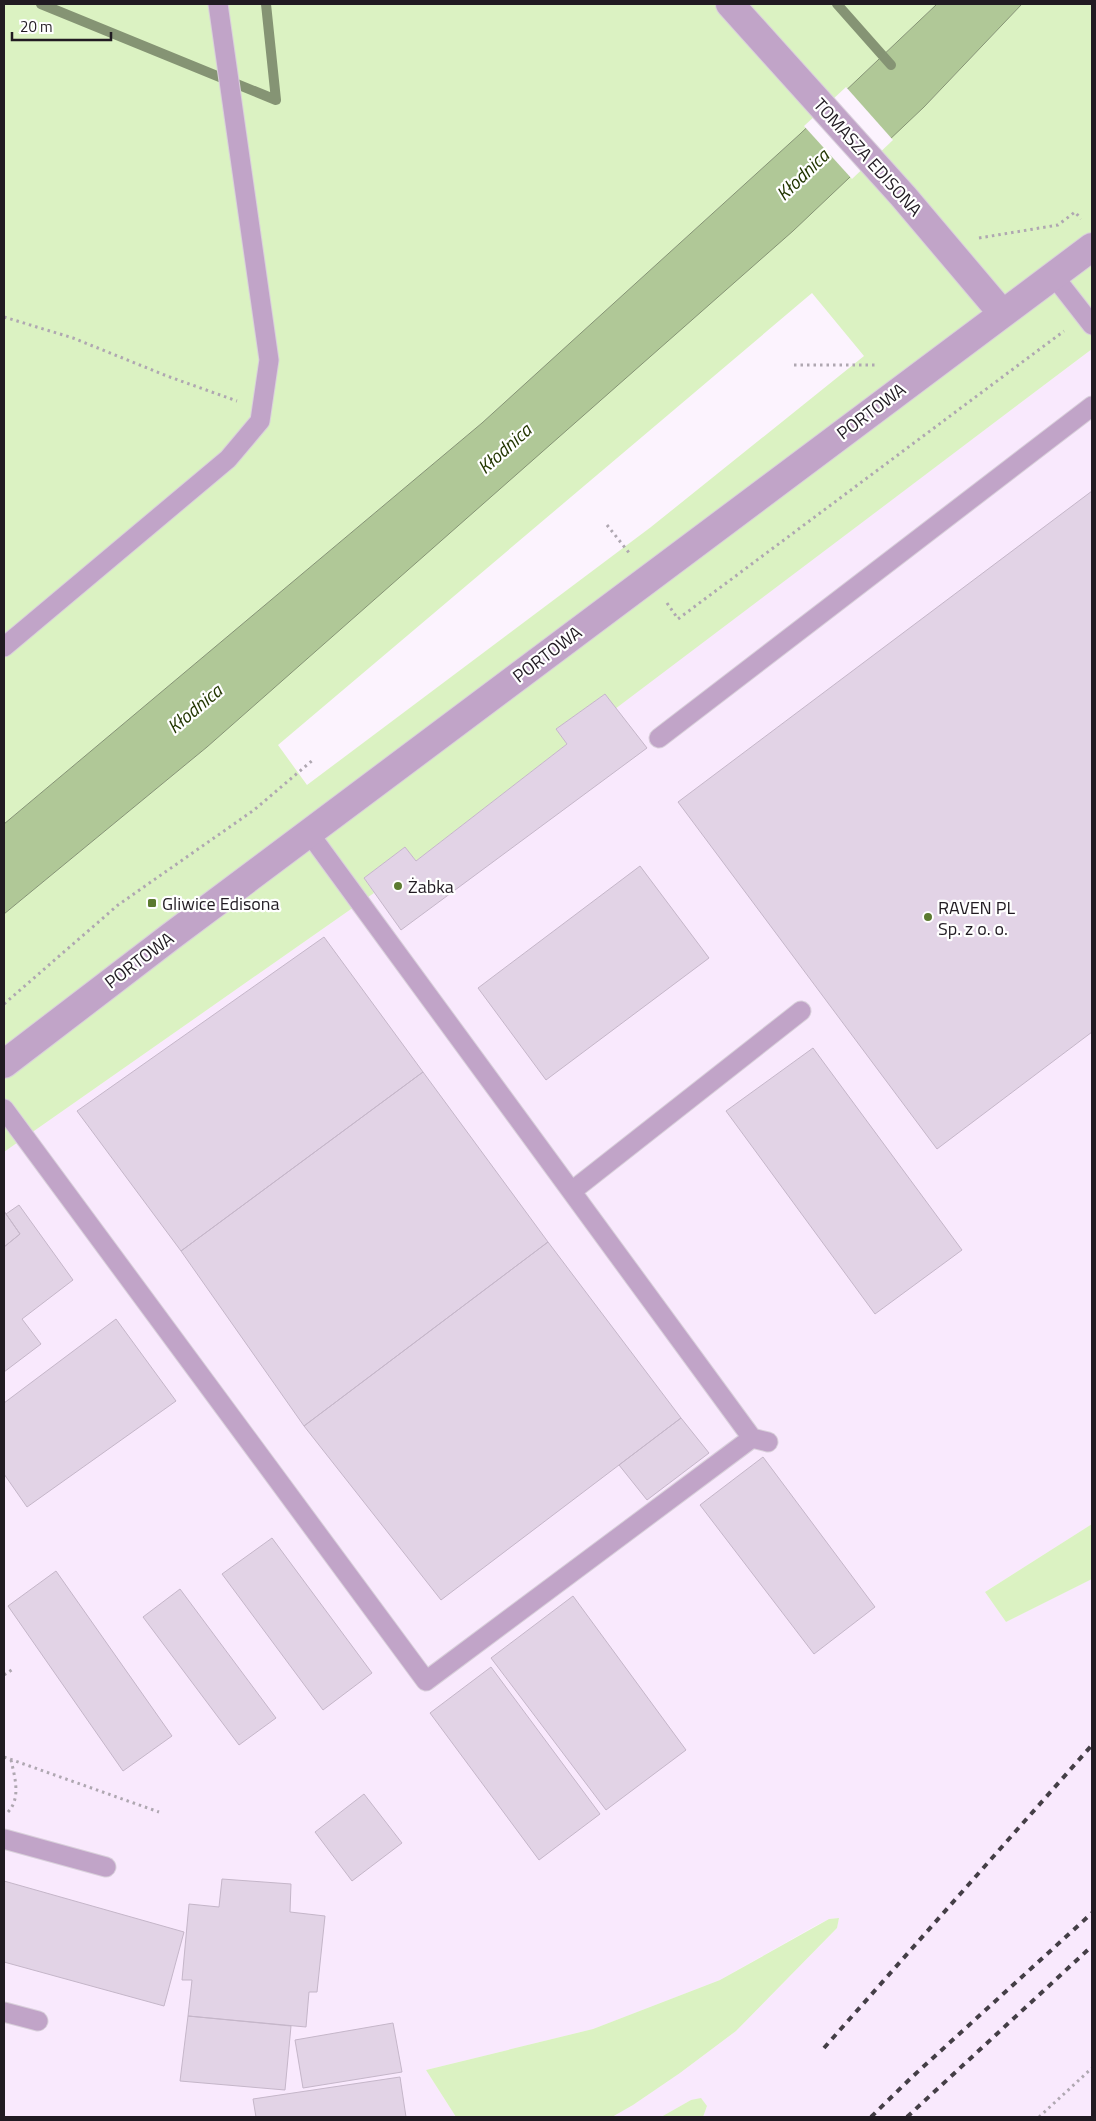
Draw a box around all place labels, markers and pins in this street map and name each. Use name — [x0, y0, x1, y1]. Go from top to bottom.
place label: Żabka — [408, 873, 454, 900]
marker: Żabka — [392, 880, 404, 892]
place label: Gliwice Edisona — [162, 890, 279, 917]
place label: RAVEN PL Sp. z o. o. — [938, 894, 1015, 942]
marker: Gliwice Edisona — [146, 897, 158, 909]
marker: RAVEN PL Sp. z o. o. — [922, 911, 934, 923]

